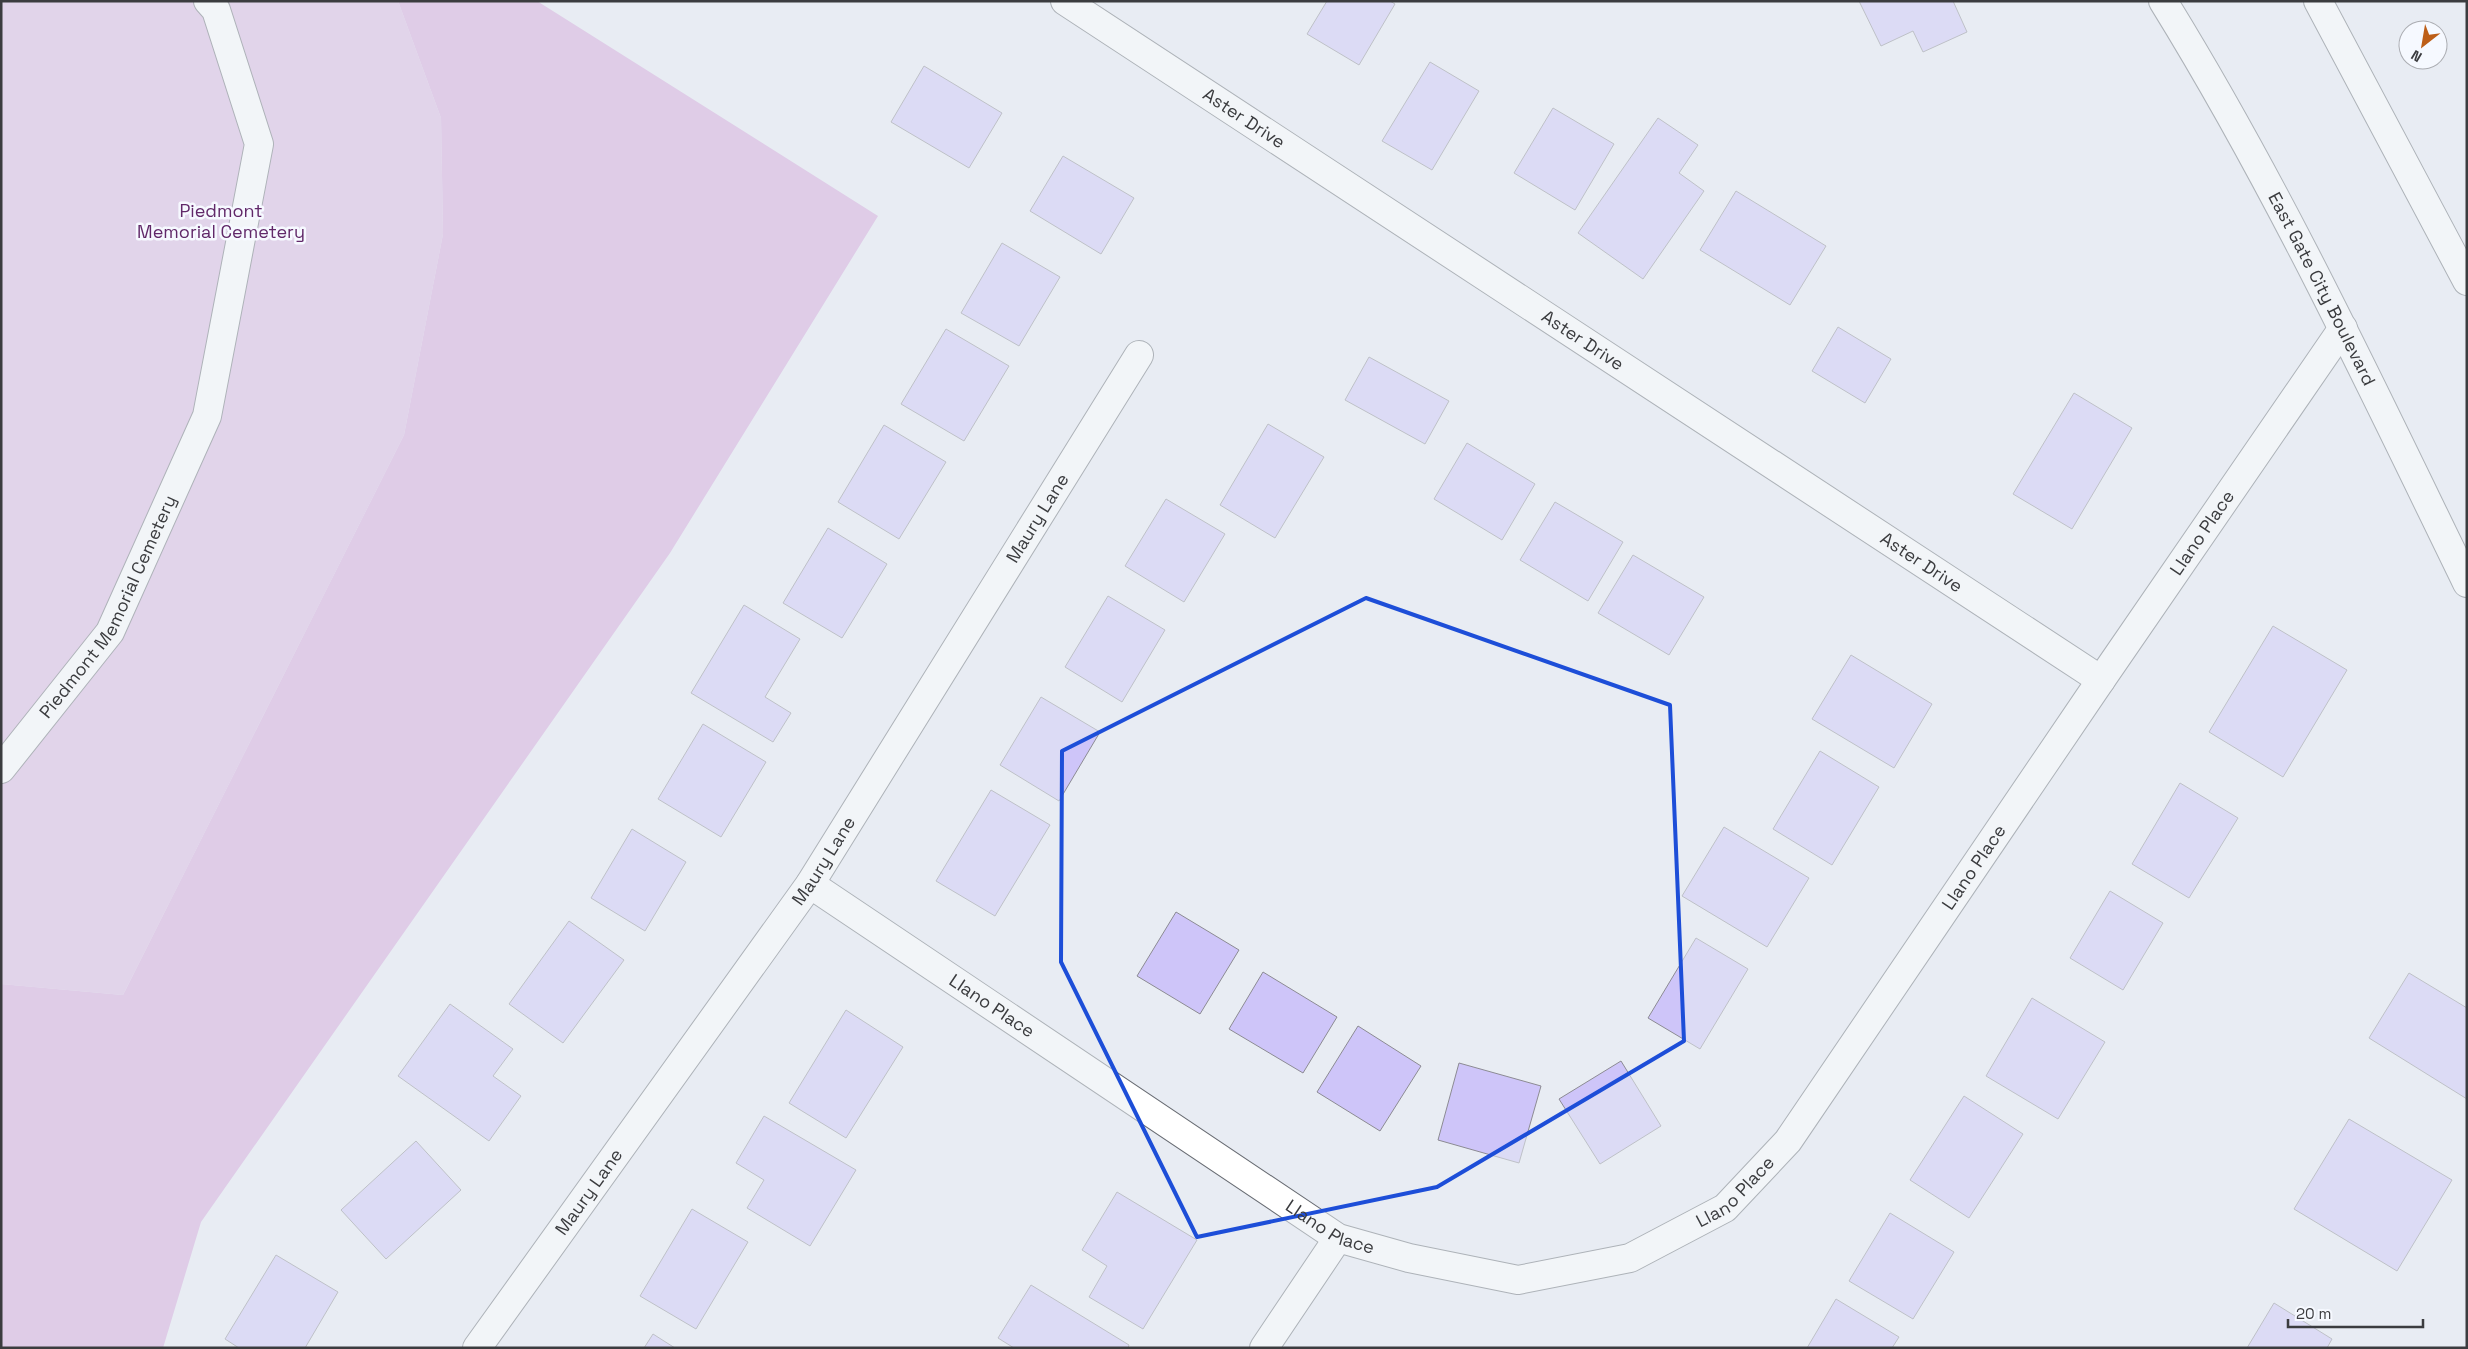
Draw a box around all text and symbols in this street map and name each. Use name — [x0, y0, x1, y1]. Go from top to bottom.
north arrow — [2398, 20, 2448, 70]
text: N — [2408, 46, 2425, 66]
street label: Aster Drive — [1199, 83, 1290, 153]
street label: East Gate City Boulevard — [2263, 188, 2381, 389]
park label: Piedmont Memorial Cemetery — [137, 199, 305, 243]
street label: Aster Drive — [1537, 305, 1629, 375]
street label: Maury Lane — [1001, 469, 1074, 567]
street label: Llano Place — [2165, 486, 2239, 579]
street label: Piedmont Memorial Cemetery — [34, 491, 181, 723]
street label: Aster Drive — [1876, 527, 1967, 597]
street label: Maury Lane — [786, 812, 860, 910]
street label: Llano Place — [1936, 820, 2011, 914]
street label: Llano Place — [945, 969, 1039, 1042]
street label: Maury Lane — [550, 1144, 627, 1239]
street label: Llano Place — [1692, 1151, 1779, 1232]
street label: Llano Place — [1281, 1194, 1377, 1259]
scale bar — [2288, 1296, 2423, 1328]
text: 20 m — [2296, 1304, 2331, 1323]

